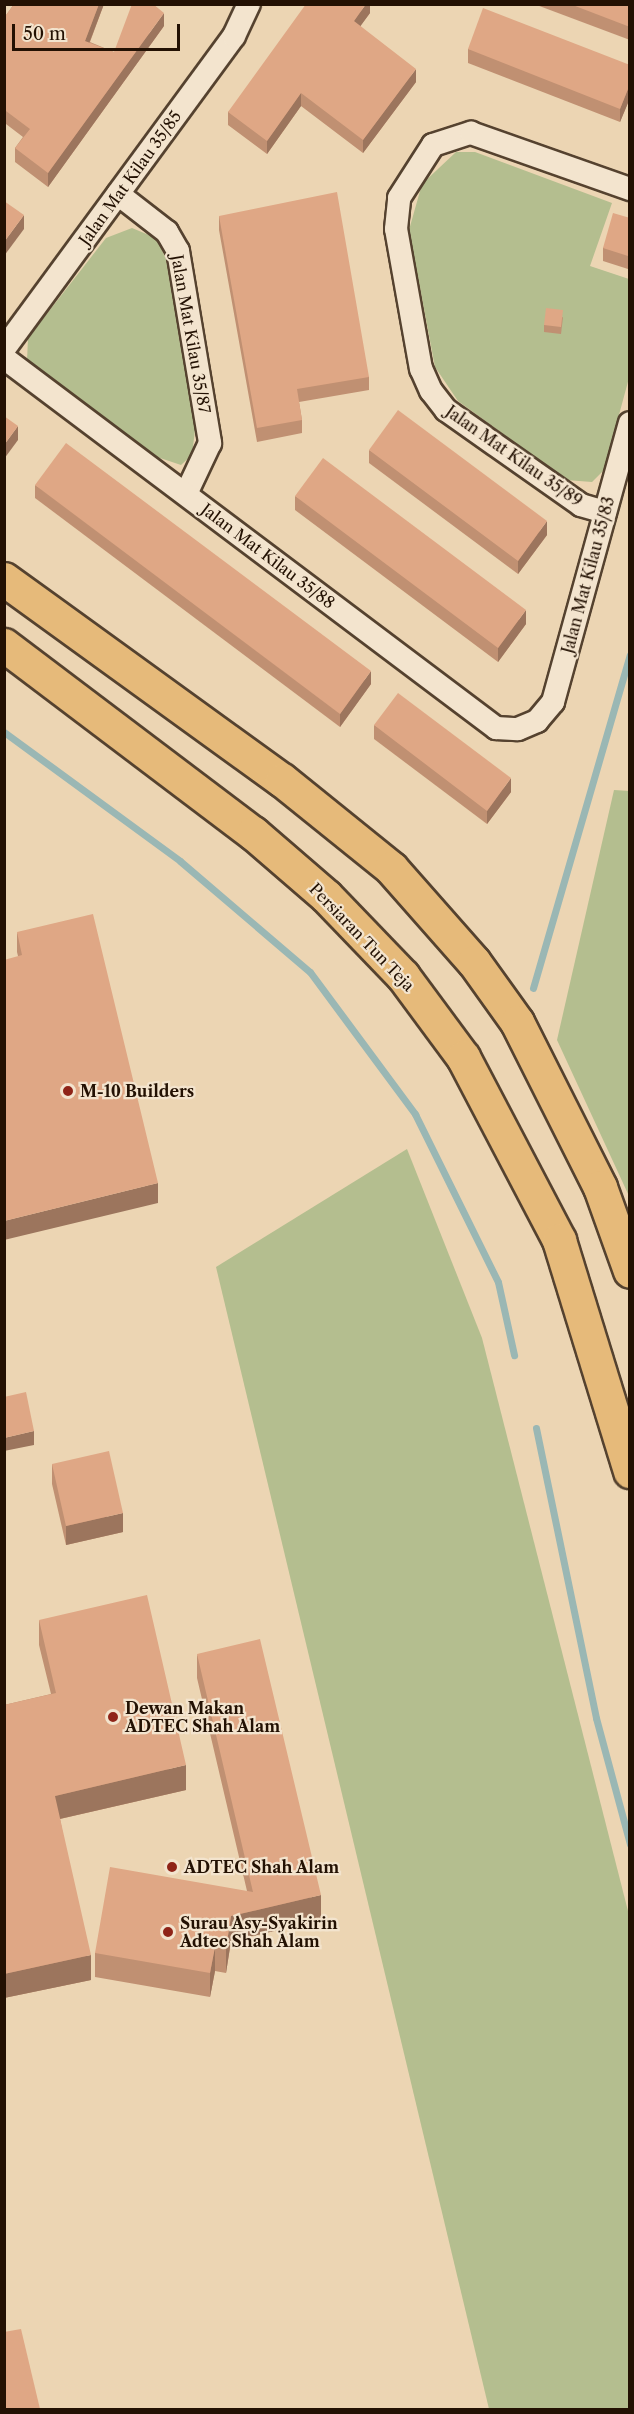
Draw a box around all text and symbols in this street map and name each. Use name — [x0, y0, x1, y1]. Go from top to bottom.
scale bar — [15, 12, 183, 50]
text: 50 m — [23, 23, 66, 45]
street label: Jalan Mat Kilau 35/85 — [75, 107, 185, 249]
street label: Jalan Mat Kilau 35/87 — [168, 253, 214, 415]
street label: Jalan Mat Kilau 35/89 — [442, 402, 586, 510]
street label: Jalan Mat Kilau 35/83 — [558, 494, 618, 656]
street label: Jalan Mat Kilau 35/88 — [197, 499, 339, 613]
street label: Persiaran Tun Teja — [305, 879, 419, 995]
place label: M-10 Builders — [80, 1081, 194, 1101]
marker: M-10 Builders — [61, 1084, 75, 1098]
place label: Dewan Makan ADTEC Shah Alam — [125, 1698, 281, 1736]
marker: Dewan Makan ADTEC Shah Alam — [106, 1710, 120, 1724]
place label: ADTEC Shah Alam — [184, 1857, 340, 1877]
marker: ADTEC Shah Alam — [165, 1860, 179, 1874]
place label: Surau Asy-Syakirin Adtec Shah Alam — [180, 1913, 338, 1951]
marker: Surau Asy-Syakirin Adtec Shah Alam — [161, 1925, 175, 1939]

